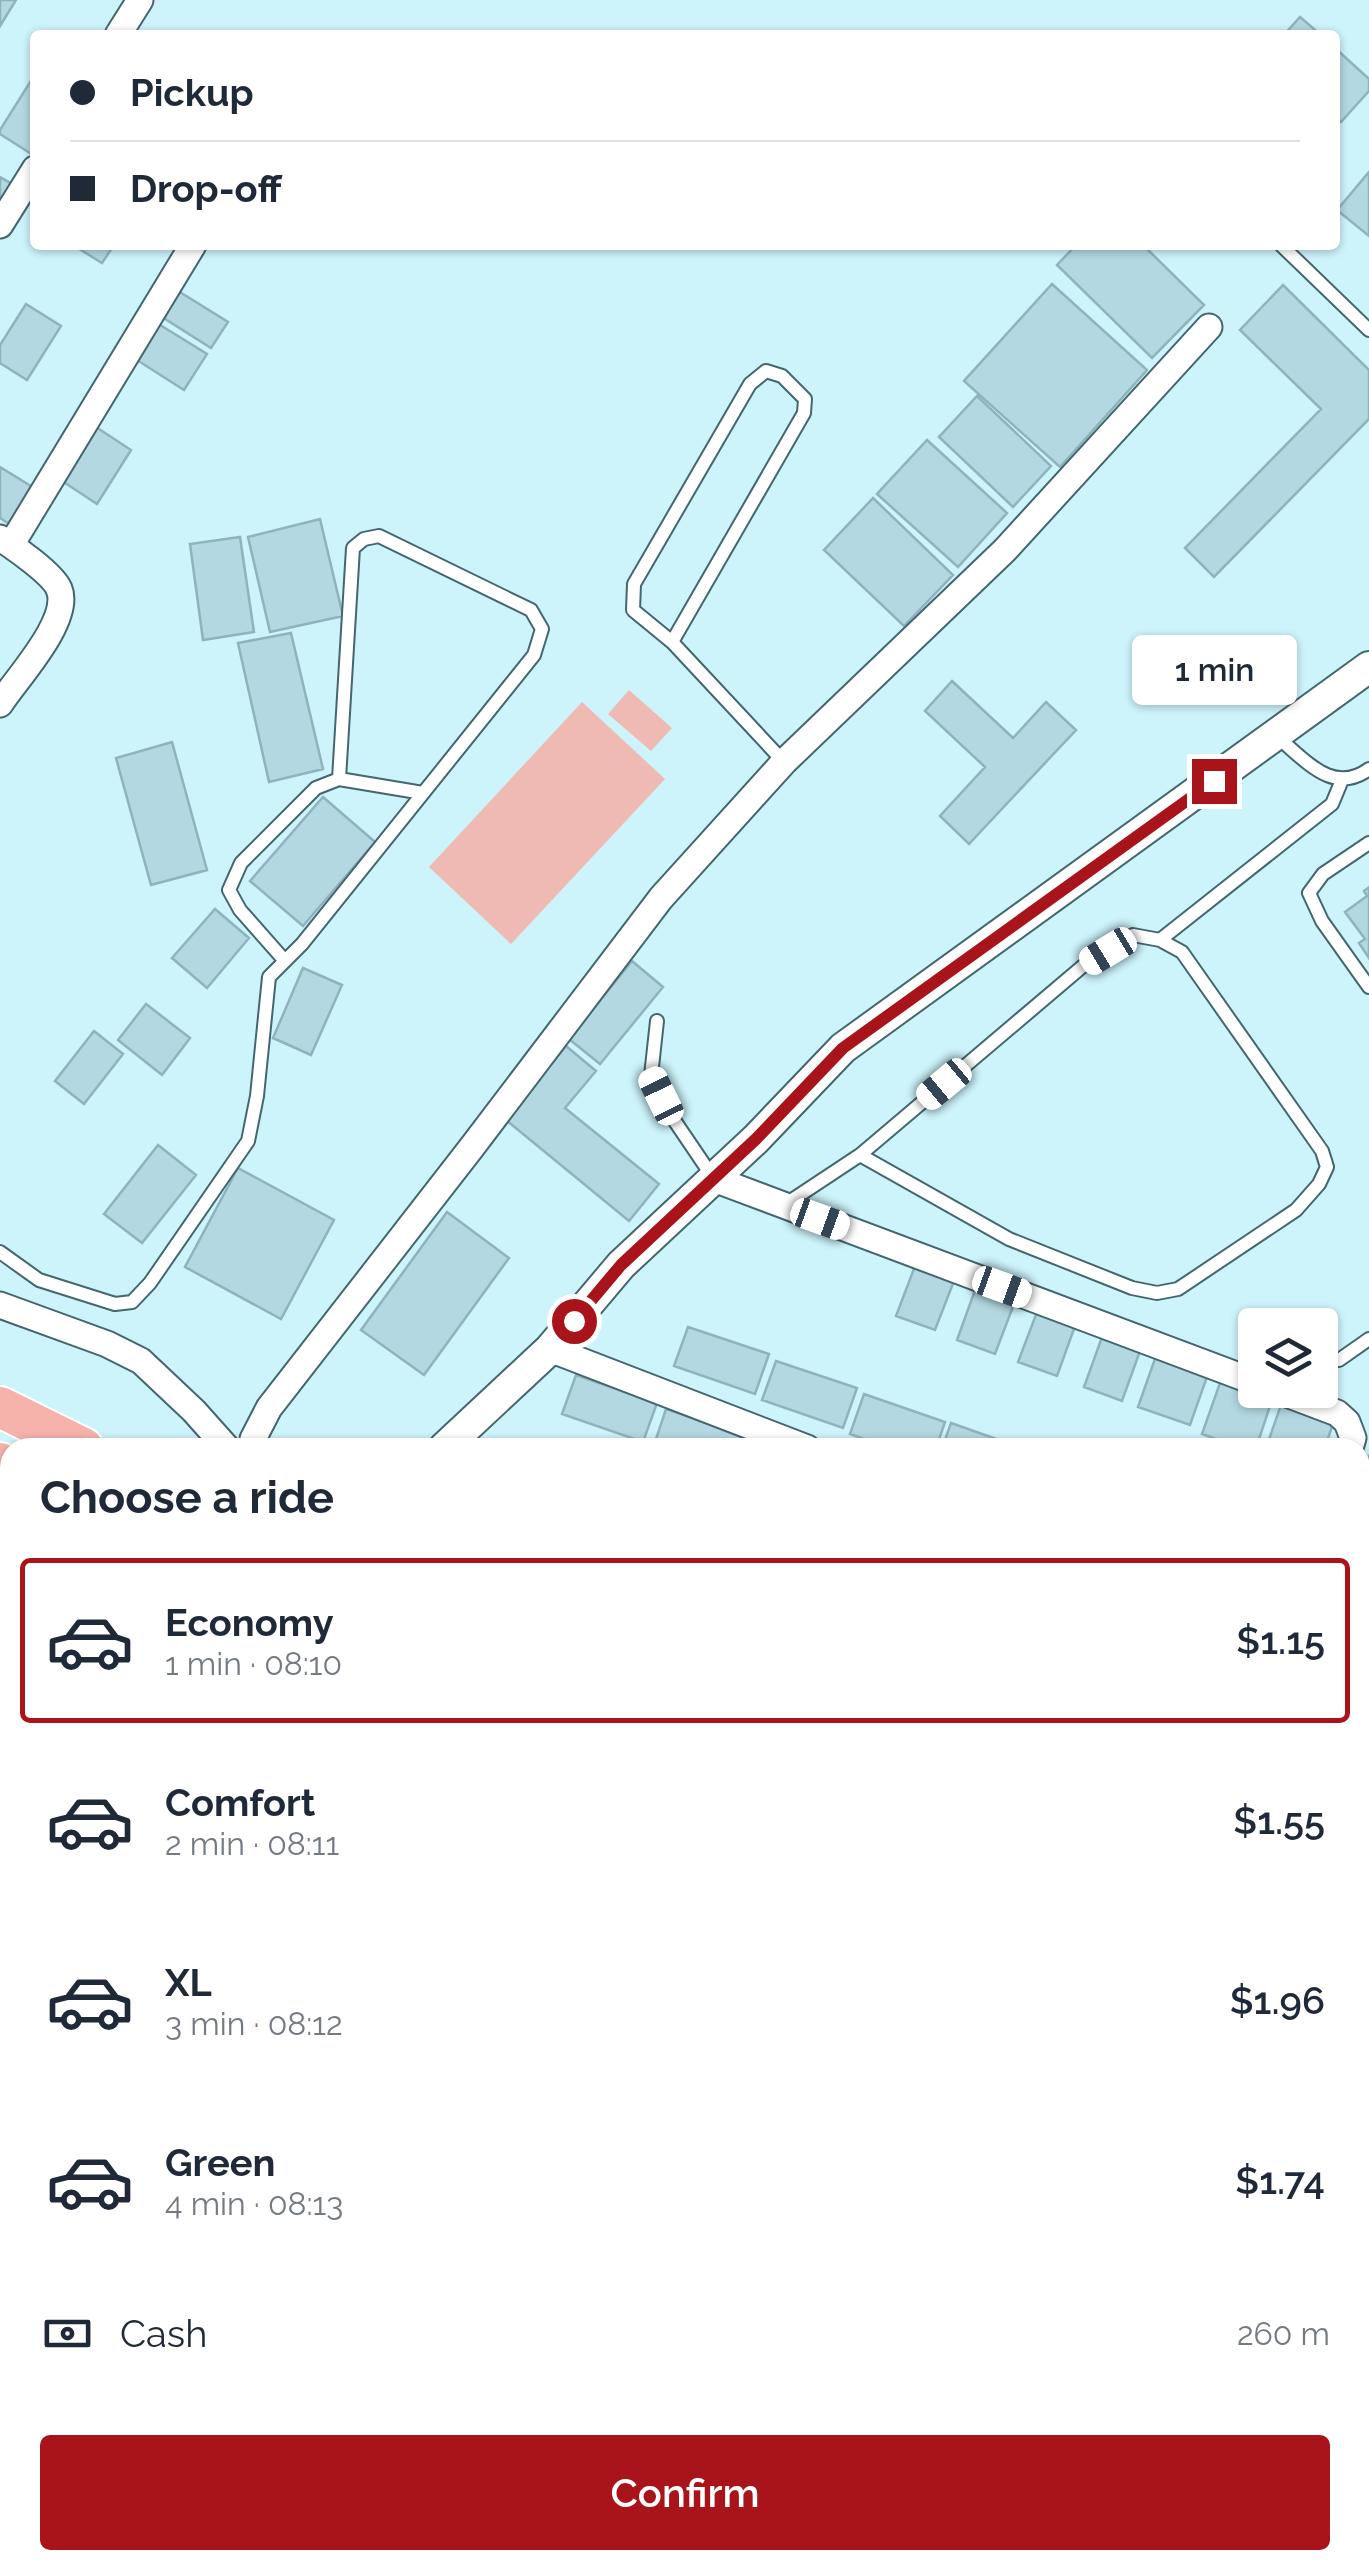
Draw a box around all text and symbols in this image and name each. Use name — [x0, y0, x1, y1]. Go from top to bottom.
text: Pickup — [130, 70, 254, 115]
text: Drop-off — [130, 166, 282, 211]
callout: 1 min — [1132, 636, 1296, 706]
text: 1 min — [1175, 651, 1254, 688]
route end — [1192, 759, 1237, 804]
car — [1075, 923, 1141, 979]
car — [911, 1053, 977, 1115]
car — [634, 1062, 688, 1130]
car — [787, 1195, 853, 1243]
car — [969, 1263, 1035, 1311]
route start — [552, 1299, 597, 1344]
map controls — [1238, 1308, 1338, 1408]
button: layers — [1238, 1308, 1338, 1408]
text: Choose a ride — [40, 1471, 334, 1524]
icon: car — [45, 1596, 135, 1686]
text: Economy — [165, 1600, 334, 1645]
text: $1.15 — [1236, 1618, 1325, 1663]
text: 1 min · 08:10 — [165, 1645, 342, 1682]
icon: car — [45, 1776, 135, 1866]
text: Comfort — [165, 1780, 315, 1825]
text: $1.55 — [1233, 1798, 1325, 1843]
text: 2 min · 08:11 — [165, 1825, 339, 1862]
icon: car — [45, 1956, 135, 2046]
text: XL — [165, 1960, 212, 2005]
text: $1.96 — [1230, 1978, 1325, 2023]
text: 3 min · 08:12 — [165, 2005, 343, 2042]
icon: car — [45, 2136, 135, 2226]
text: Green — [165, 2140, 275, 2185]
text: $1.74 — [1235, 2158, 1325, 2203]
text: 4 min · 08:13 — [165, 2185, 343, 2222]
icon: cash — [40, 2306, 95, 2361]
text: Cash — [120, 2311, 207, 2356]
text: 260 m — [1237, 2315, 1330, 2352]
button: Confirm — [40, 2435, 1330, 2550]

